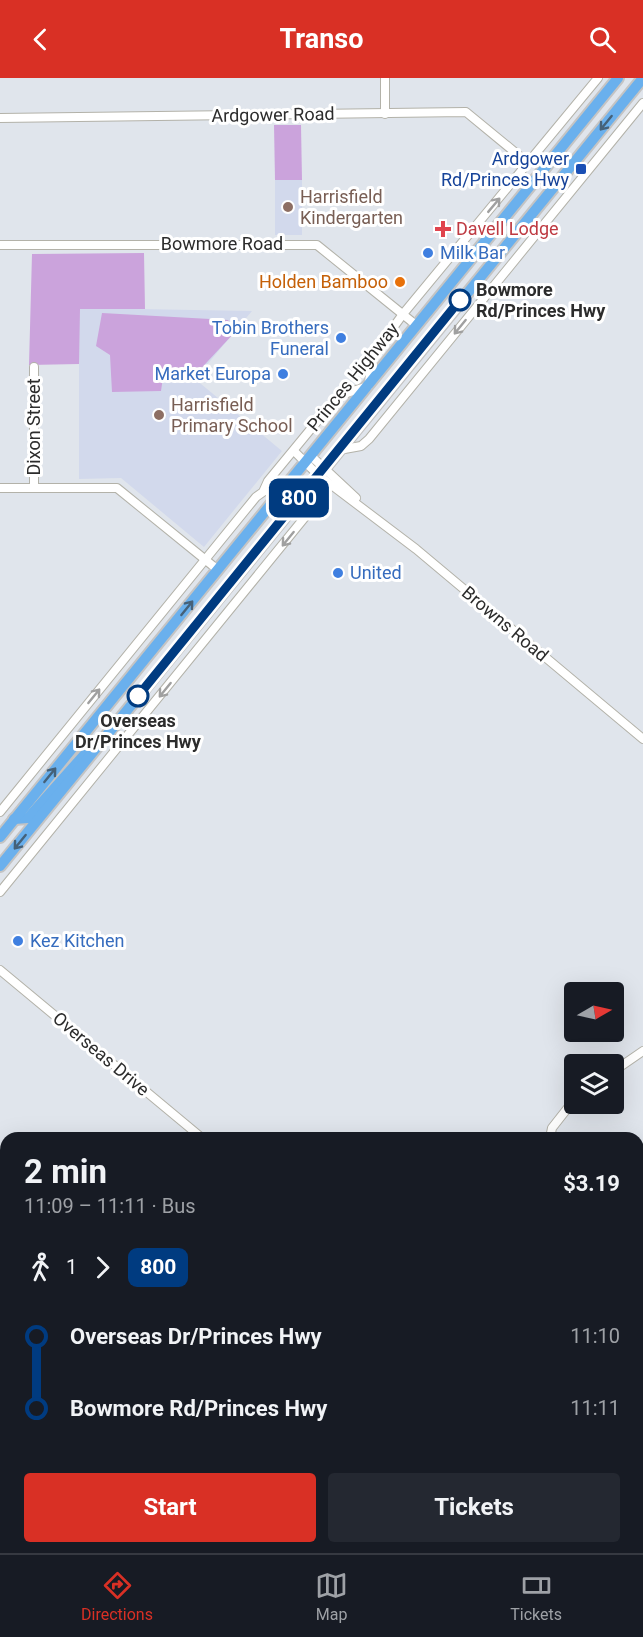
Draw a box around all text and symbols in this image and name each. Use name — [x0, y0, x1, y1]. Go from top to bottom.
icon: back — [24, 23, 57, 56]
text: Transo — [280, 23, 363, 55]
icon: search — [586, 23, 619, 56]
street label: Ardgower Road — [211, 103, 335, 126]
one-way arrow — [599, 115, 612, 131]
place label: Ardgower Rd/Princes Hwy — [441, 148, 569, 190]
marker: Ardgower Rd/Princes Hwy — [574, 162, 588, 176]
place label: Harrisfield Kindergarten — [300, 186, 403, 228]
one-way arrow — [487, 197, 500, 213]
marker: Harrisfield Kindergarten — [281, 200, 295, 214]
place label: Davell Lodge — [456, 218, 559, 239]
marker: Davell Lodge — [434, 220, 452, 238]
street label: Bowmore Road — [161, 233, 283, 254]
place label: Milk Bar — [440, 242, 505, 263]
marker: Milk Bar — [421, 246, 435, 260]
place label: Holden Bamboo — [259, 271, 388, 292]
marker: Holden Bamboo — [393, 275, 407, 289]
place label: Bowmore Rd/Princes Hwy — [476, 279, 606, 321]
marker: Bowmore Rd/Princes Hwy — [449, 289, 471, 311]
place label: Tobin Brothers Funeral — [212, 317, 329, 359]
street label: Princes Highway — [302, 318, 403, 435]
one-way arrow — [454, 319, 467, 335]
marker: Tobin Brothers Funeral — [334, 331, 348, 345]
place label: Market Europa — [154, 363, 271, 384]
marker: Market Europa — [276, 367, 290, 381]
street label: Dixon Street — [23, 378, 44, 476]
place label: Harrisfield Primary School — [171, 394, 293, 436]
marker: Harrisfield Primary School — [152, 408, 166, 422]
line badge: 800 — [264, 478, 334, 518]
text: 800 — [281, 486, 317, 510]
one-way arrow — [281, 530, 294, 546]
place label: United — [350, 562, 402, 583]
marker: United — [331, 566, 345, 580]
street label: Browns Road — [458, 582, 553, 666]
one-way arrow — [180, 601, 194, 616]
one-way arrow — [158, 682, 171, 698]
marker: Overseas Dr/Princes Hwy — [127, 685, 149, 707]
one-way arrow — [87, 689, 100, 705]
place label: Overseas Dr/Princes Hwy — [75, 710, 202, 752]
one-way arrow — [44, 767, 57, 783]
one-way arrow — [13, 833, 26, 849]
place label: Kez Kitchen — [30, 930, 124, 951]
marker: Kez Kitchen — [11, 934, 25, 948]
north arrow — [564, 982, 624, 1042]
map controls — [564, 982, 624, 1114]
street label: Overseas Drive — [49, 1007, 154, 1100]
button: layers — [564, 1054, 624, 1114]
text: 2 min — [24, 1152, 107, 1191]
text: $3.19 — [563, 1171, 620, 1196]
text: 11:09 – 11:11 · Bus — [24, 1194, 196, 1218]
icon: walk — [24, 1251, 57, 1284]
icon: forward — [86, 1251, 119, 1284]
text: 1 — [66, 1255, 77, 1279]
text: 800 — [140, 1255, 176, 1279]
text: Overseas Dr/Princes Hwy — [70, 1324, 322, 1349]
text: 11:10 — [570, 1324, 620, 1348]
text: Bowmore Rd/Princes Hwy — [70, 1396, 327, 1421]
text: 11:11 — [570, 1396, 620, 1420]
button: Start — [24, 1473, 316, 1542]
button: Tickets — [328, 1473, 620, 1542]
tab: Directions — [81, 1569, 153, 1624]
tab: Map — [315, 1569, 348, 1624]
tab: Tickets — [510, 1569, 562, 1624]

